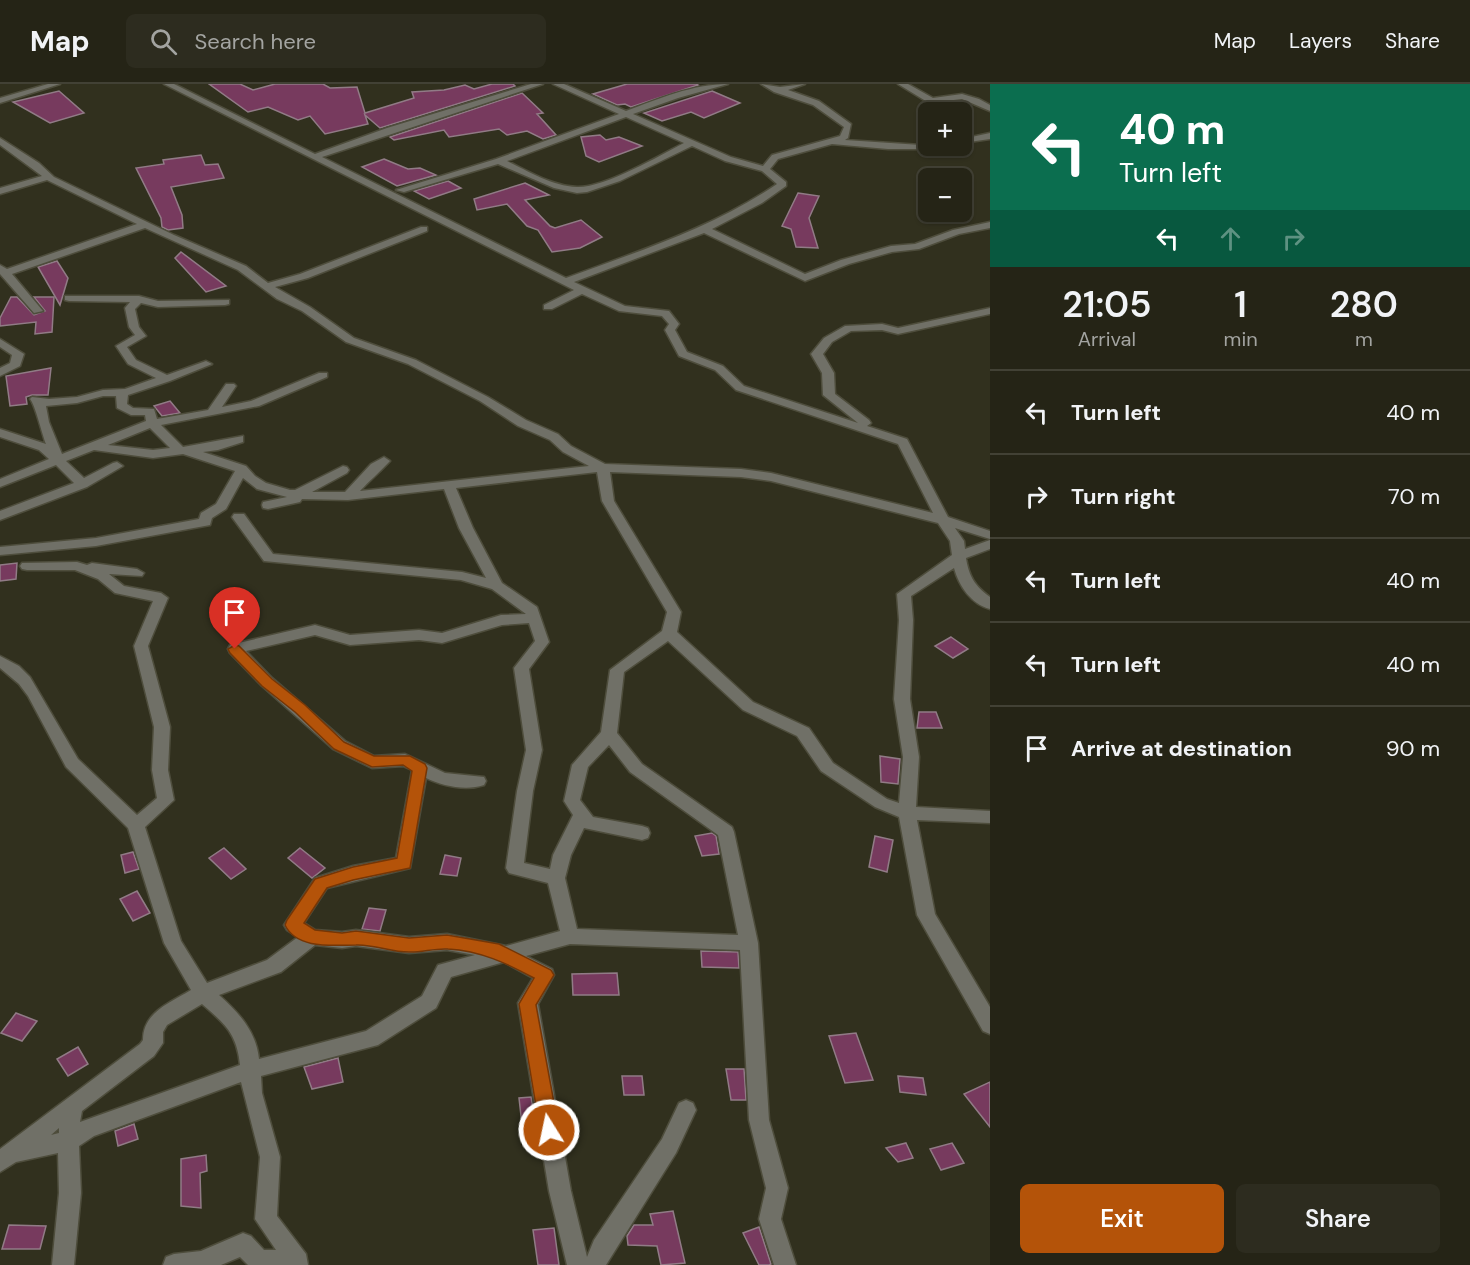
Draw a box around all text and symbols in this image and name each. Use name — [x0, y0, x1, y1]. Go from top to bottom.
search box — [126, 14, 546, 68]
text: Map — [30, 23, 90, 60]
icon: search — [147, 25, 180, 58]
text: Search here — [195, 27, 316, 56]
text: Map — [1214, 27, 1256, 55]
text: Layers — [1289, 27, 1352, 55]
text: Share — [1385, 27, 1440, 55]
map controls — [918, 102, 972, 222]
button: + — [918, 102, 972, 156]
text: 40 m — [1119, 102, 1225, 157]
icon: left — [1020, 108, 1098, 186]
text: Turn left — [1119, 155, 1222, 190]
button: − — [918, 168, 972, 222]
icon: left — [1151, 222, 1184, 255]
icon: ahead — [1214, 222, 1247, 255]
icon: right — [1277, 222, 1310, 255]
text: 21:05 — [1062, 281, 1151, 328]
text: 1 — [1234, 281, 1247, 328]
text: 280 — [1330, 281, 1398, 328]
text: Arrival — [1078, 326, 1136, 352]
text: min — [1224, 326, 1258, 352]
text: m — [1355, 326, 1373, 352]
icon: left — [1020, 396, 1053, 429]
text: Turn left — [1071, 398, 1161, 427]
text: 40 m — [1386, 398, 1440, 427]
icon: right — [1020, 480, 1053, 513]
text: Turn right — [1071, 482, 1176, 511]
text: 70 m — [1388, 482, 1440, 511]
icon: left — [1020, 564, 1053, 597]
text: Turn left — [1071, 566, 1161, 595]
text: 40 m — [1386, 566, 1440, 595]
pin — [209, 587, 260, 649]
icon: arrive — [218, 596, 251, 629]
icon: left — [1020, 648, 1053, 681]
text: Turn left — [1071, 650, 1161, 679]
text: 40 m — [1386, 650, 1440, 679]
icon: arrive — [1020, 732, 1053, 765]
text: Arrive at destination — [1071, 734, 1292, 763]
text: 90 m — [1386, 734, 1440, 763]
position arrow — [517, 1098, 581, 1162]
button: Exit — [1020, 1184, 1224, 1253]
button: Share — [1236, 1184, 1440, 1253]

